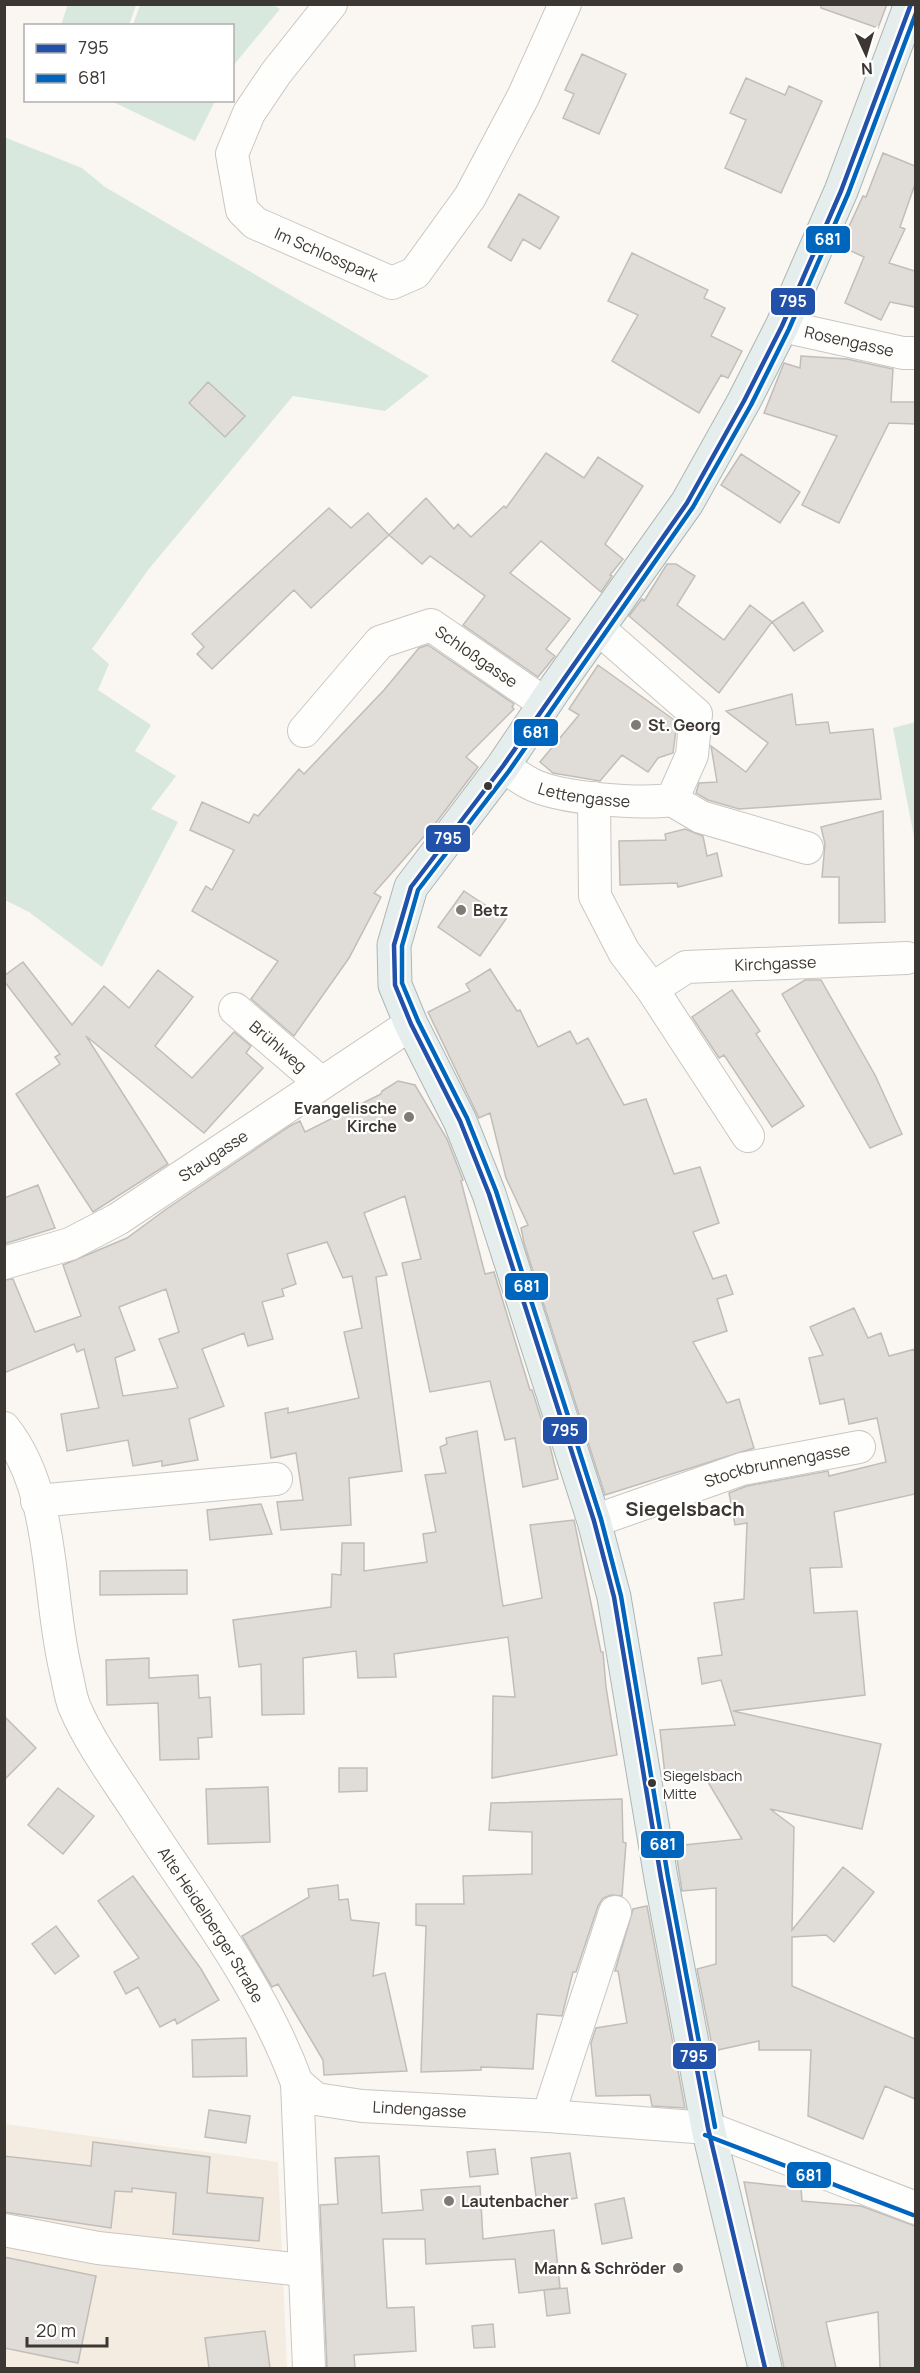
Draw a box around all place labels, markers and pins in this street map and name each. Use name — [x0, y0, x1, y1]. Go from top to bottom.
place label: St. Georg — [648, 714, 721, 736]
marker: St. Georg — [629, 718, 643, 732]
unlabelled marker — [482, 780, 494, 792]
place label: Betz — [473, 899, 508, 921]
marker: Betz — [454, 903, 468, 917]
place label: Evangelische Kirche — [294, 1097, 397, 1137]
marker: Evangelische Kirche — [402, 1110, 416, 1124]
place label: Siegelsbach Mitte — [663, 1766, 742, 1803]
marker: Siegelsbach Mitte — [646, 1777, 658, 1789]
place label: Lautenbacher — [461, 2190, 569, 2212]
marker: Lautenbacher — [442, 2194, 456, 2208]
place label: Mann & Schröder — [534, 2257, 666, 2279]
marker: Mann & Schröder — [671, 2261, 685, 2275]

